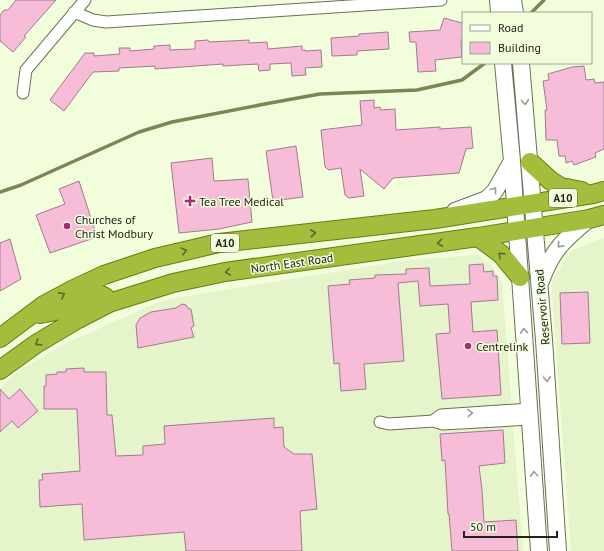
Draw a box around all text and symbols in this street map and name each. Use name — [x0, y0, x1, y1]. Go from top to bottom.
legend — [462, 12, 592, 64]
text: Road — [498, 20, 523, 35]
text: Building — [498, 40, 541, 55]
one-way arrow — [520, 99, 529, 105]
one-way arrow — [490, 188, 497, 195]
road number: A10 — [549, 189, 577, 207]
place label: Tea Tree Medical — [199, 194, 284, 209]
marker: Tea Tree Medical — [184, 195, 196, 207]
place label: Churches of Christ Modbury — [75, 212, 153, 241]
marker: Churches of Christ Modbury — [62, 221, 72, 231]
one-way arrow — [310, 229, 316, 238]
road number: A10 — [211, 234, 239, 252]
one-way arrow — [436, 238, 443, 247]
one-way arrow — [558, 240, 565, 248]
one-way arrow — [181, 248, 187, 256]
street label: North East Road — [250, 250, 334, 276]
one-way arrow — [498, 252, 506, 260]
one-way arrow — [225, 267, 231, 276]
street label: Reservoir Road — [531, 269, 553, 345]
one-way arrow — [58, 292, 65, 300]
one-way arrow — [519, 328, 528, 334]
one-way arrow — [35, 338, 42, 345]
place label: Centrelink — [476, 339, 529, 354]
marker: Centrelink — [463, 341, 473, 351]
one-way arrow — [542, 376, 551, 382]
one-way arrow — [467, 408, 473, 417]
one-way arrow — [530, 471, 539, 477]
scale bar — [464, 513, 557, 539]
text: 50 m — [470, 519, 496, 534]

